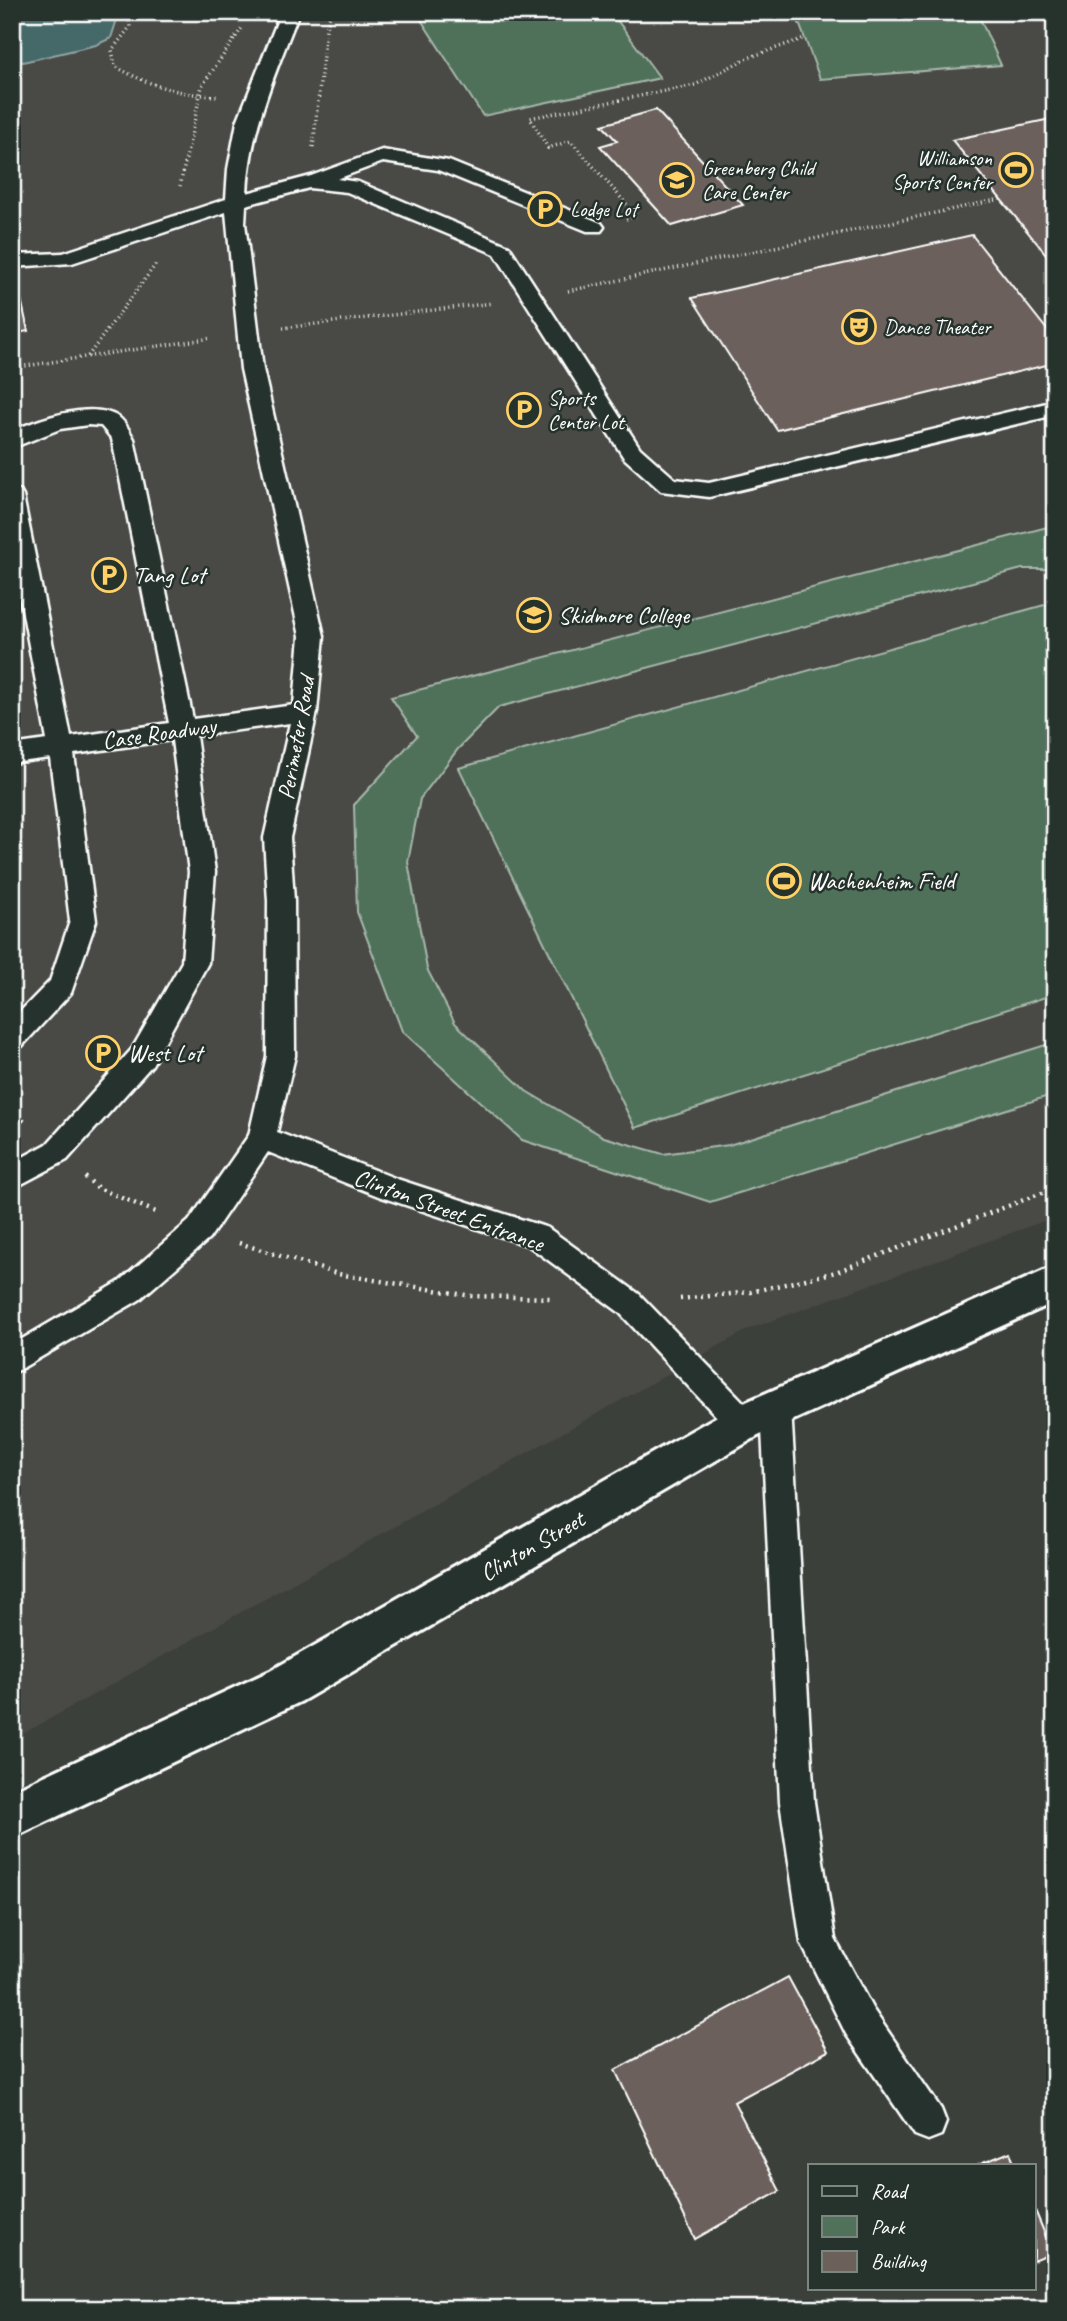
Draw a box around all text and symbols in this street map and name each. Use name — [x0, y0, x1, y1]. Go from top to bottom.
place label: Williamson Sports Center — [892, 145, 994, 195]
sports icon: Williamson Sports Center — [997, 151, 1035, 189]
place label: Greenberg Child Care Center — [702, 155, 818, 205]
school or university icon: Greenberg Child Care Center — [658, 161, 696, 199]
parking icon: Lodge Lot — [526, 190, 564, 228]
place label: Lodge Lot — [570, 196, 640, 222]
theatre icon: Dance Theater — [840, 308, 878, 346]
place label: Dance Theater — [884, 314, 992, 340]
place label: Sports Center Lot — [548, 385, 626, 435]
parking icon: Sports Center Lot — [505, 391, 543, 429]
parking icon: Tang Lot — [90, 556, 128, 594]
place label: Tang Lot — [134, 560, 208, 590]
school or university icon: Skidmore College — [515, 596, 553, 634]
place label: Skidmore College — [558, 600, 691, 630]
street label: Perimeter Road — [270, 671, 322, 802]
street label: Case Roadway — [100, 710, 219, 756]
sports icon: Wachenheim Field — [765, 862, 803, 900]
place label: Wachenheim Field — [808, 866, 958, 896]
parking icon: West Lot — [84, 1034, 122, 1072]
place label: West Lot — [128, 1038, 205, 1068]
street label: Clinton Street Entrance — [350, 1162, 550, 1259]
street label: Clinton Street — [474, 1503, 591, 1588]
legend — [808, 2164, 1036, 2290]
text: Road — [871, 2178, 910, 2204]
text: Park — [871, 2214, 906, 2240]
text: Building — [871, 2248, 928, 2274]

